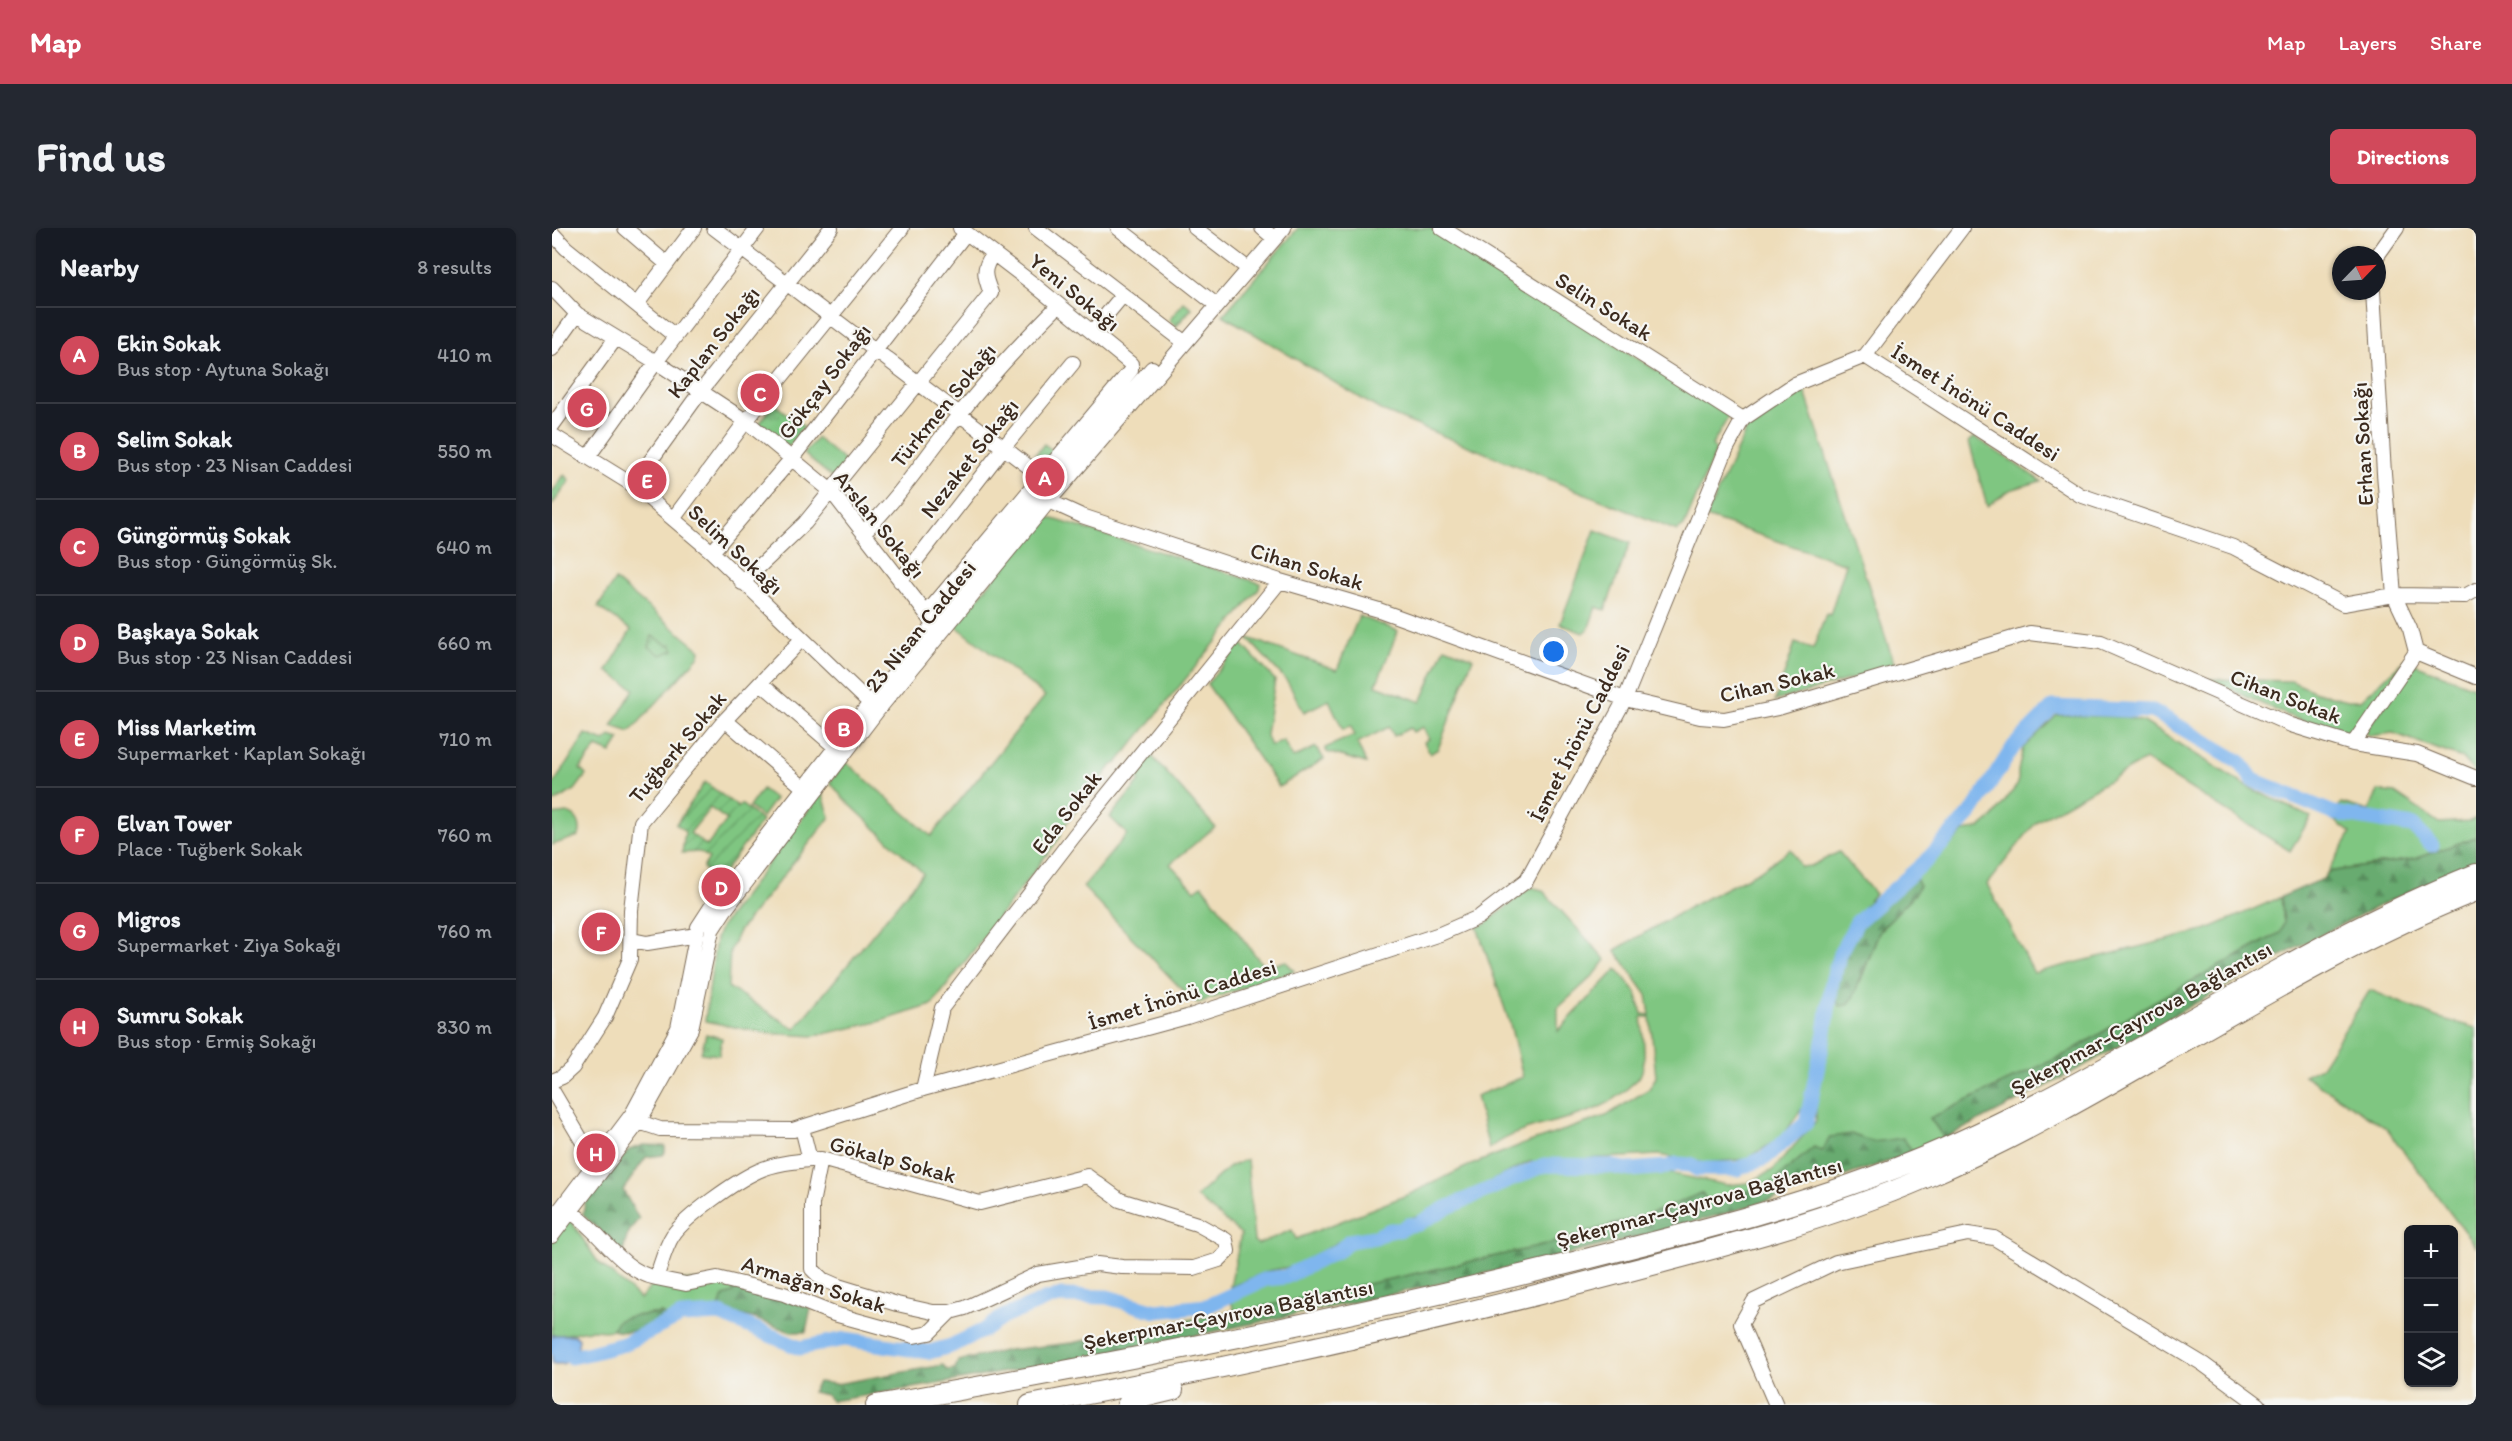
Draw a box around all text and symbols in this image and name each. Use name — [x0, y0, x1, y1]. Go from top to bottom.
text: Map — [30, 25, 81, 59]
text: Map — [2267, 30, 2306, 55]
text: Layers — [2339, 30, 2397, 55]
text: Share — [2430, 30, 2482, 55]
button: Directions — [2330, 129, 2476, 184]
text: Find us — [36, 131, 166, 182]
north arrow — [2332, 246, 2386, 300]
street label: Yeni Sokağı — [1024, 248, 1126, 337]
text: Nearby — [60, 251, 139, 283]
text: 8 results — [417, 255, 492, 279]
street label: Selin Sokak — [1550, 266, 1658, 347]
street label: Kaplan Sokağı — [661, 281, 766, 404]
street label: Gökçay Sokağı — [772, 318, 877, 445]
text: Ekin Sokak — [117, 330, 221, 357]
street label: Türkmen Sokağı — [885, 338, 1002, 473]
street label: İsmet İnönü Caddesi — [1886, 338, 2065, 467]
text: A — [73, 343, 86, 367]
text: 410 m — [437, 343, 492, 367]
text: Bus stop · Aytuna Sokağı — [117, 357, 329, 381]
pin: C — [740, 370, 780, 416]
street label: Erhan Sokağı — [2346, 381, 2379, 507]
pin: G — [567, 386, 606, 430]
street label: Nezaket Sokağı — [914, 393, 1024, 523]
text: Selim Sokak — [117, 426, 232, 453]
text: B — [73, 439, 86, 463]
text: 550 m — [437, 439, 492, 463]
text: Bus stop · 23 Nisan Caddesi — [117, 453, 352, 477]
pin: A — [1026, 454, 1064, 500]
pin: E — [628, 458, 667, 502]
street label: Arslan Sokağı — [828, 465, 931, 584]
street label: Selim Sokağı — [682, 498, 789, 600]
text: Güngörmüş Sokak — [117, 522, 290, 549]
text: C — [73, 535, 86, 559]
text: 640 m — [436, 535, 492, 559]
street label: Cihan Sokak — [1247, 536, 1367, 597]
text: Bus stop · Güngörmüş Sk. — [117, 549, 337, 573]
street label: 23 Nisan Caddesi — [859, 555, 982, 698]
text: Başkaya Sokak — [117, 618, 259, 645]
text: D — [73, 631, 86, 655]
text: 660 m — [437, 631, 492, 655]
your location — [1539, 637, 1568, 666]
street label: İsmet İnönü Caddesi — [1523, 640, 1636, 827]
text: Bus stop · 23 Nisan Caddesi — [117, 645, 352, 669]
street label: Cihan Sokak — [1717, 656, 1838, 709]
street label: Cihan Sokak — [2226, 663, 2346, 730]
street label: Tuğberk Sokak — [623, 686, 732, 809]
pin: B — [824, 706, 864, 750]
text: Miss Marketim — [117, 714, 256, 741]
text: E — [74, 727, 85, 751]
text: 710 m — [439, 727, 492, 751]
text: Supermarket · Kaplan Sokağı — [117, 741, 366, 765]
street label: Eda Sokak — [1026, 765, 1108, 859]
text: Elvan Tower — [117, 810, 232, 837]
text: F — [74, 823, 85, 847]
text: 760 m — [438, 823, 492, 847]
text: Place · Tuğberk Sokak — [117, 837, 303, 861]
pin: D — [702, 864, 740, 910]
text: Migros — [117, 906, 181, 933]
pin: F — [581, 910, 620, 954]
text: G — [73, 919, 86, 943]
text: 760 m — [438, 919, 492, 943]
text: Supermarket · Ziya Sokağı — [117, 933, 341, 957]
street label: Şekerpınar-Çayırova Bağlantısı — [2006, 935, 2277, 1102]
street label: İsmet İnönü Caddesi — [1085, 953, 1280, 1036]
text: Sumru Sokak — [117, 1002, 243, 1029]
text: H — [73, 1015, 86, 1039]
text: 830 m — [437, 1015, 492, 1039]
text: Bus stop · Ermiş Sokağı — [117, 1029, 316, 1053]
pin: H — [576, 1130, 615, 1176]
street label: Gökalp Sokak — [827, 1130, 959, 1189]
street label: Şekerpınar-Çayırova Bağlantısı — [1553, 1151, 1845, 1254]
map controls — [2404, 1225, 2458, 1387]
button: + — [2404, 1225, 2458, 1279]
street label: Armağan Sokak — [739, 1250, 889, 1319]
street label: Şekerpınar-Çayırova Bağlantısı — [1081, 1273, 1375, 1356]
button: − — [2404, 1279, 2458, 1333]
button: layers — [2404, 1333, 2458, 1387]

